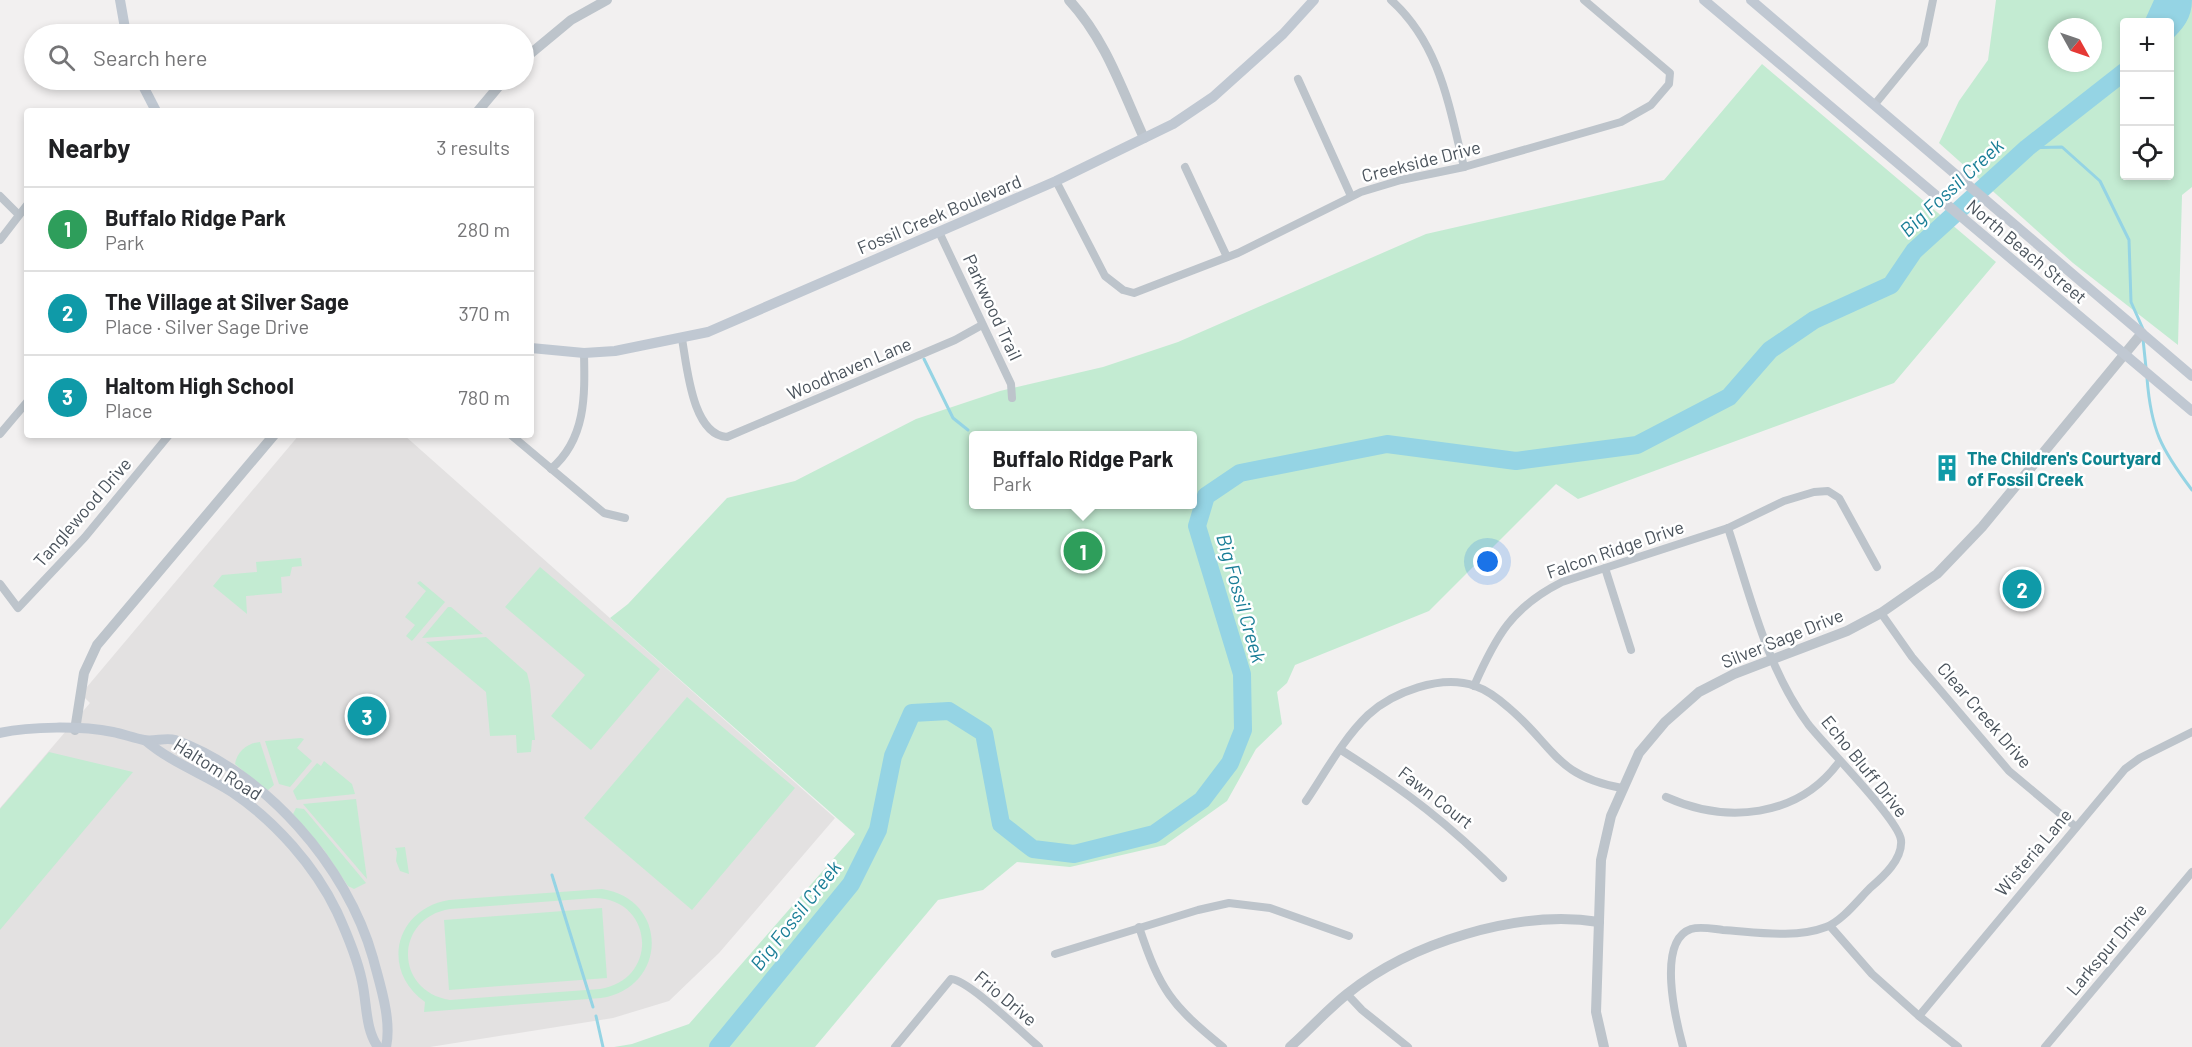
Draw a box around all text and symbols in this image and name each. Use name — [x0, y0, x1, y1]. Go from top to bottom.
north arrow — [2048, 18, 2102, 72]
map controls — [2120, 18, 2174, 180]
button: + — [2120, 18, 2174, 72]
search box — [24, 24, 534, 90]
icon: search — [45, 41, 78, 74]
text: Search here — [93, 44, 207, 70]
button: − — [2120, 72, 2174, 126]
button: locate — [2120, 126, 2174, 180]
text: Nearby — [48, 132, 130, 163]
water label: Big Fossil Creek — [1894, 133, 2008, 241]
text: 3 results — [436, 135, 510, 159]
street label: Creekside Drive — [1359, 136, 1483, 186]
street label: Fossil Creek Boulevard — [854, 169, 1024, 259]
street label: North Beach Street — [1962, 194, 2092, 308]
text: Buffalo Ridge Park — [105, 204, 286, 230]
text: 1 — [64, 217, 71, 241]
text: 280 m — [457, 217, 510, 241]
text: Park — [105, 230, 144, 254]
street label: Parkwood Trail — [959, 250, 1027, 364]
text: The Village at Silver Sage — [105, 288, 349, 314]
text: 2 — [62, 301, 73, 325]
text: 370 m — [458, 301, 510, 325]
text: Place · Silver Sage Drive — [105, 314, 309, 338]
street label: Woodhaven Lane — [784, 332, 914, 404]
text: Haltom High School — [105, 372, 294, 398]
text: 3 — [62, 385, 73, 409]
text: 780 m — [458, 385, 510, 409]
text: Place — [105, 398, 153, 422]
popup — [969, 431, 1197, 509]
text: Buffalo Ridge Park — [993, 445, 1173, 471]
place label: The Children's Courtyard of Fossil Creek — [1967, 447, 2161, 490]
street label: Tanglewood Drive — [28, 453, 136, 571]
building icon: The Children's Courtyard of Fossil Creek — [1932, 453, 1962, 483]
text: Park — [993, 471, 1032, 495]
street label: Falcon Ridge Drive — [1543, 515, 1687, 583]
pin: 1 — [1064, 528, 1102, 574]
water label: Big Fossil Creek — [1212, 531, 1272, 666]
your location — [1473, 547, 1502, 576]
pin: 2 — [2002, 566, 2042, 612]
street label: Silver Sage Drive — [1718, 603, 1846, 673]
street label: Clear Creek Drive — [1933, 658, 2037, 772]
pin: 3 — [348, 694, 386, 738]
street label: Echo Bluff Drive — [1817, 711, 1913, 821]
street label: Haltom Road — [170, 733, 266, 805]
street label: Fawn Court — [1394, 761, 1478, 833]
street label: Wisteria Lane — [1990, 804, 2076, 900]
water label: Big Fossil Creek — [745, 855, 846, 975]
street label: Larkspur Drive — [2061, 898, 2151, 1000]
street label: Frio Drive — [970, 966, 1042, 1030]

